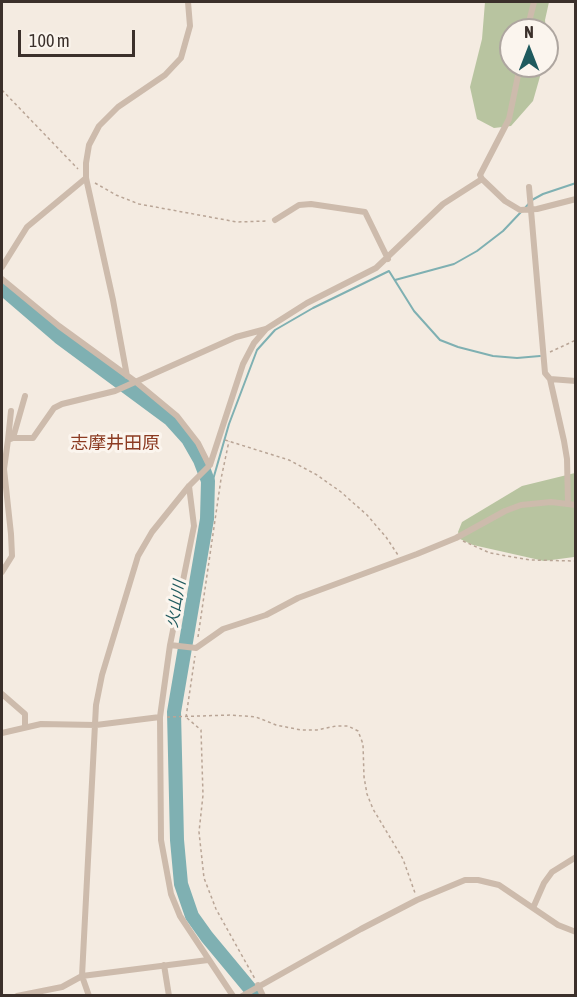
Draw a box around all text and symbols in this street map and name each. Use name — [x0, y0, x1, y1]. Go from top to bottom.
scale bar — [21, 18, 138, 56]
north arrow — [499, 18, 559, 78]
text: N — [524, 23, 534, 41]
text: 100 m — [29, 30, 70, 51]
district label: 志摩井田原 — [70, 432, 160, 454]
water label: 火山川 — [162, 579, 190, 629]

